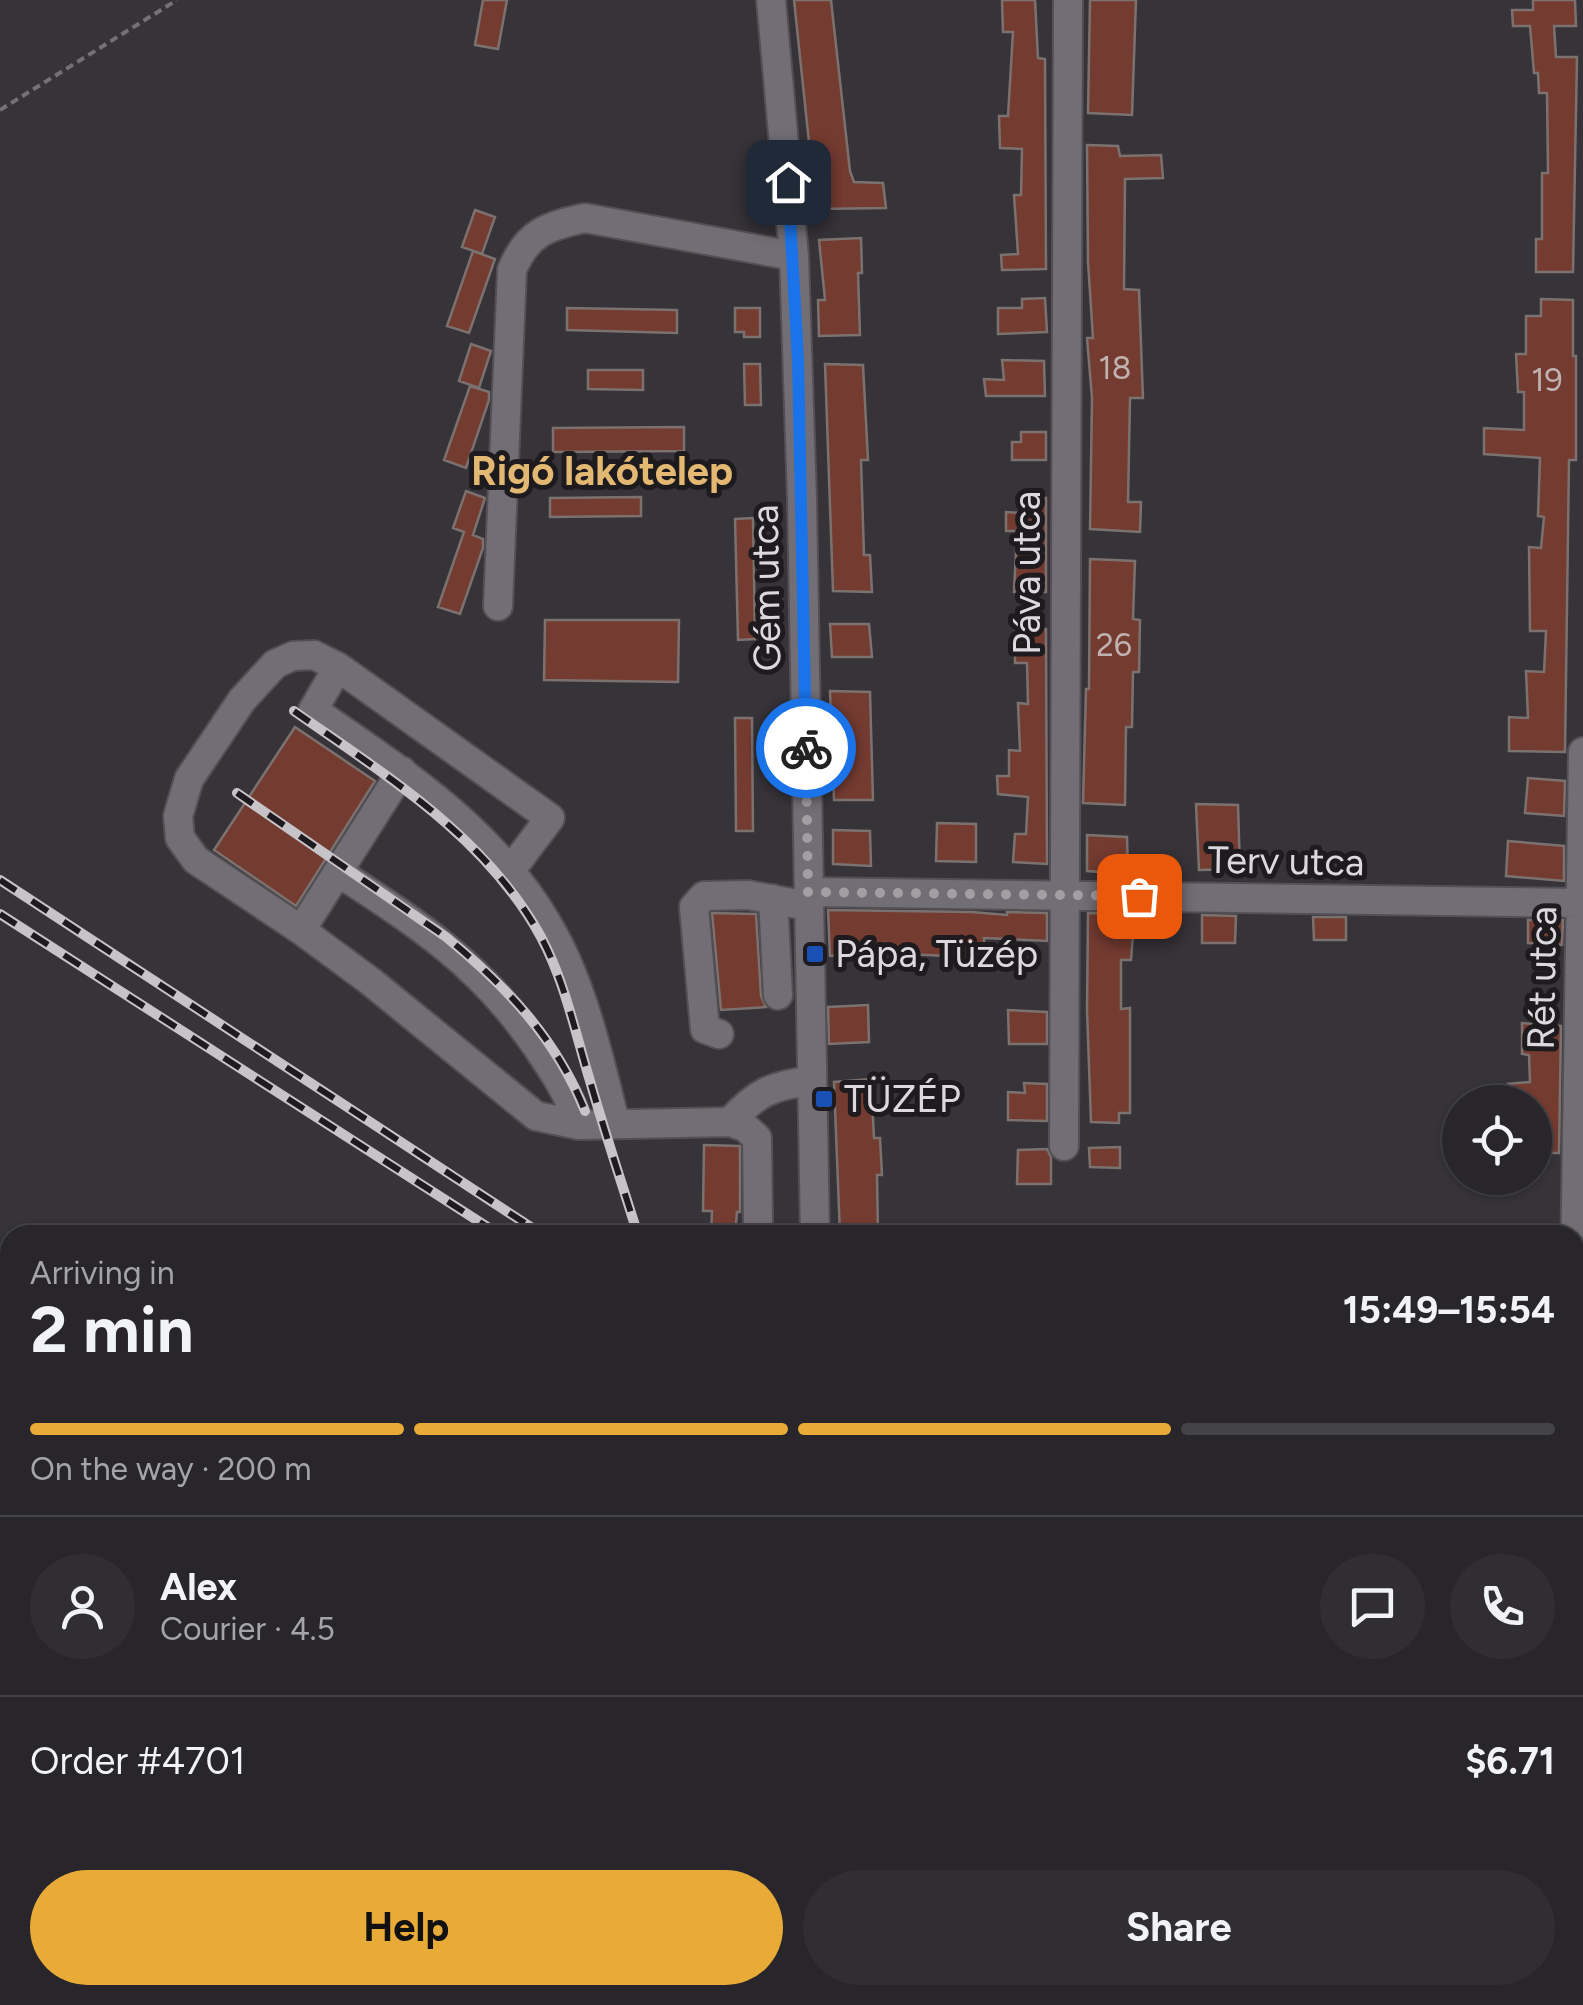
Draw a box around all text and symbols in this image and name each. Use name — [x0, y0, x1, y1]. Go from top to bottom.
pin — [746, 140, 831, 225]
icon: home — [761, 155, 816, 210]
house number: 18 — [1099, 349, 1131, 387]
house number: 19 — [1531, 361, 1563, 399]
district label: Rigó lakótelep — [471, 447, 733, 495]
street label: Páva utca — [1004, 491, 1050, 655]
street label: Gém utca — [742, 504, 790, 672]
house number: 26 — [1096, 626, 1132, 664]
courier — [756, 698, 856, 798]
icon: bike — [779, 721, 834, 776]
street label: Terv utca — [1207, 837, 1365, 885]
pin — [1097, 854, 1182, 939]
icon: bag — [1112, 869, 1167, 924]
street label: Rét utca — [1518, 906, 1566, 1050]
place label: Pápa, Tüzép — [835, 931, 1038, 977]
marker: Pápa, Tüzép — [804, 943, 826, 965]
place label: TÜZÉP — [844, 1076, 961, 1122]
map controls — [1442, 1085, 1552, 1195]
button: locate — [1442, 1085, 1552, 1195]
marker: TÜZÉP — [813, 1088, 835, 1110]
text: Arriving in — [30, 1254, 175, 1292]
text: 15:49–15:54 — [1343, 1287, 1555, 1333]
text: 2 min — [30, 1290, 194, 1368]
text: On the way · 200 m — [30, 1450, 312, 1488]
button: person — [30, 1554, 135, 1659]
button: chat — [1320, 1554, 1425, 1659]
button: phone — [1450, 1554, 1555, 1659]
text: Alex — [160, 1564, 237, 1610]
text: Courier · 4.5 — [160, 1610, 335, 1648]
text: Order #4701 — [30, 1738, 246, 1784]
text: $6.71 — [1465, 1738, 1555, 1784]
button: Help — [30, 1870, 783, 1985]
button: Share — [803, 1870, 1555, 1985]

